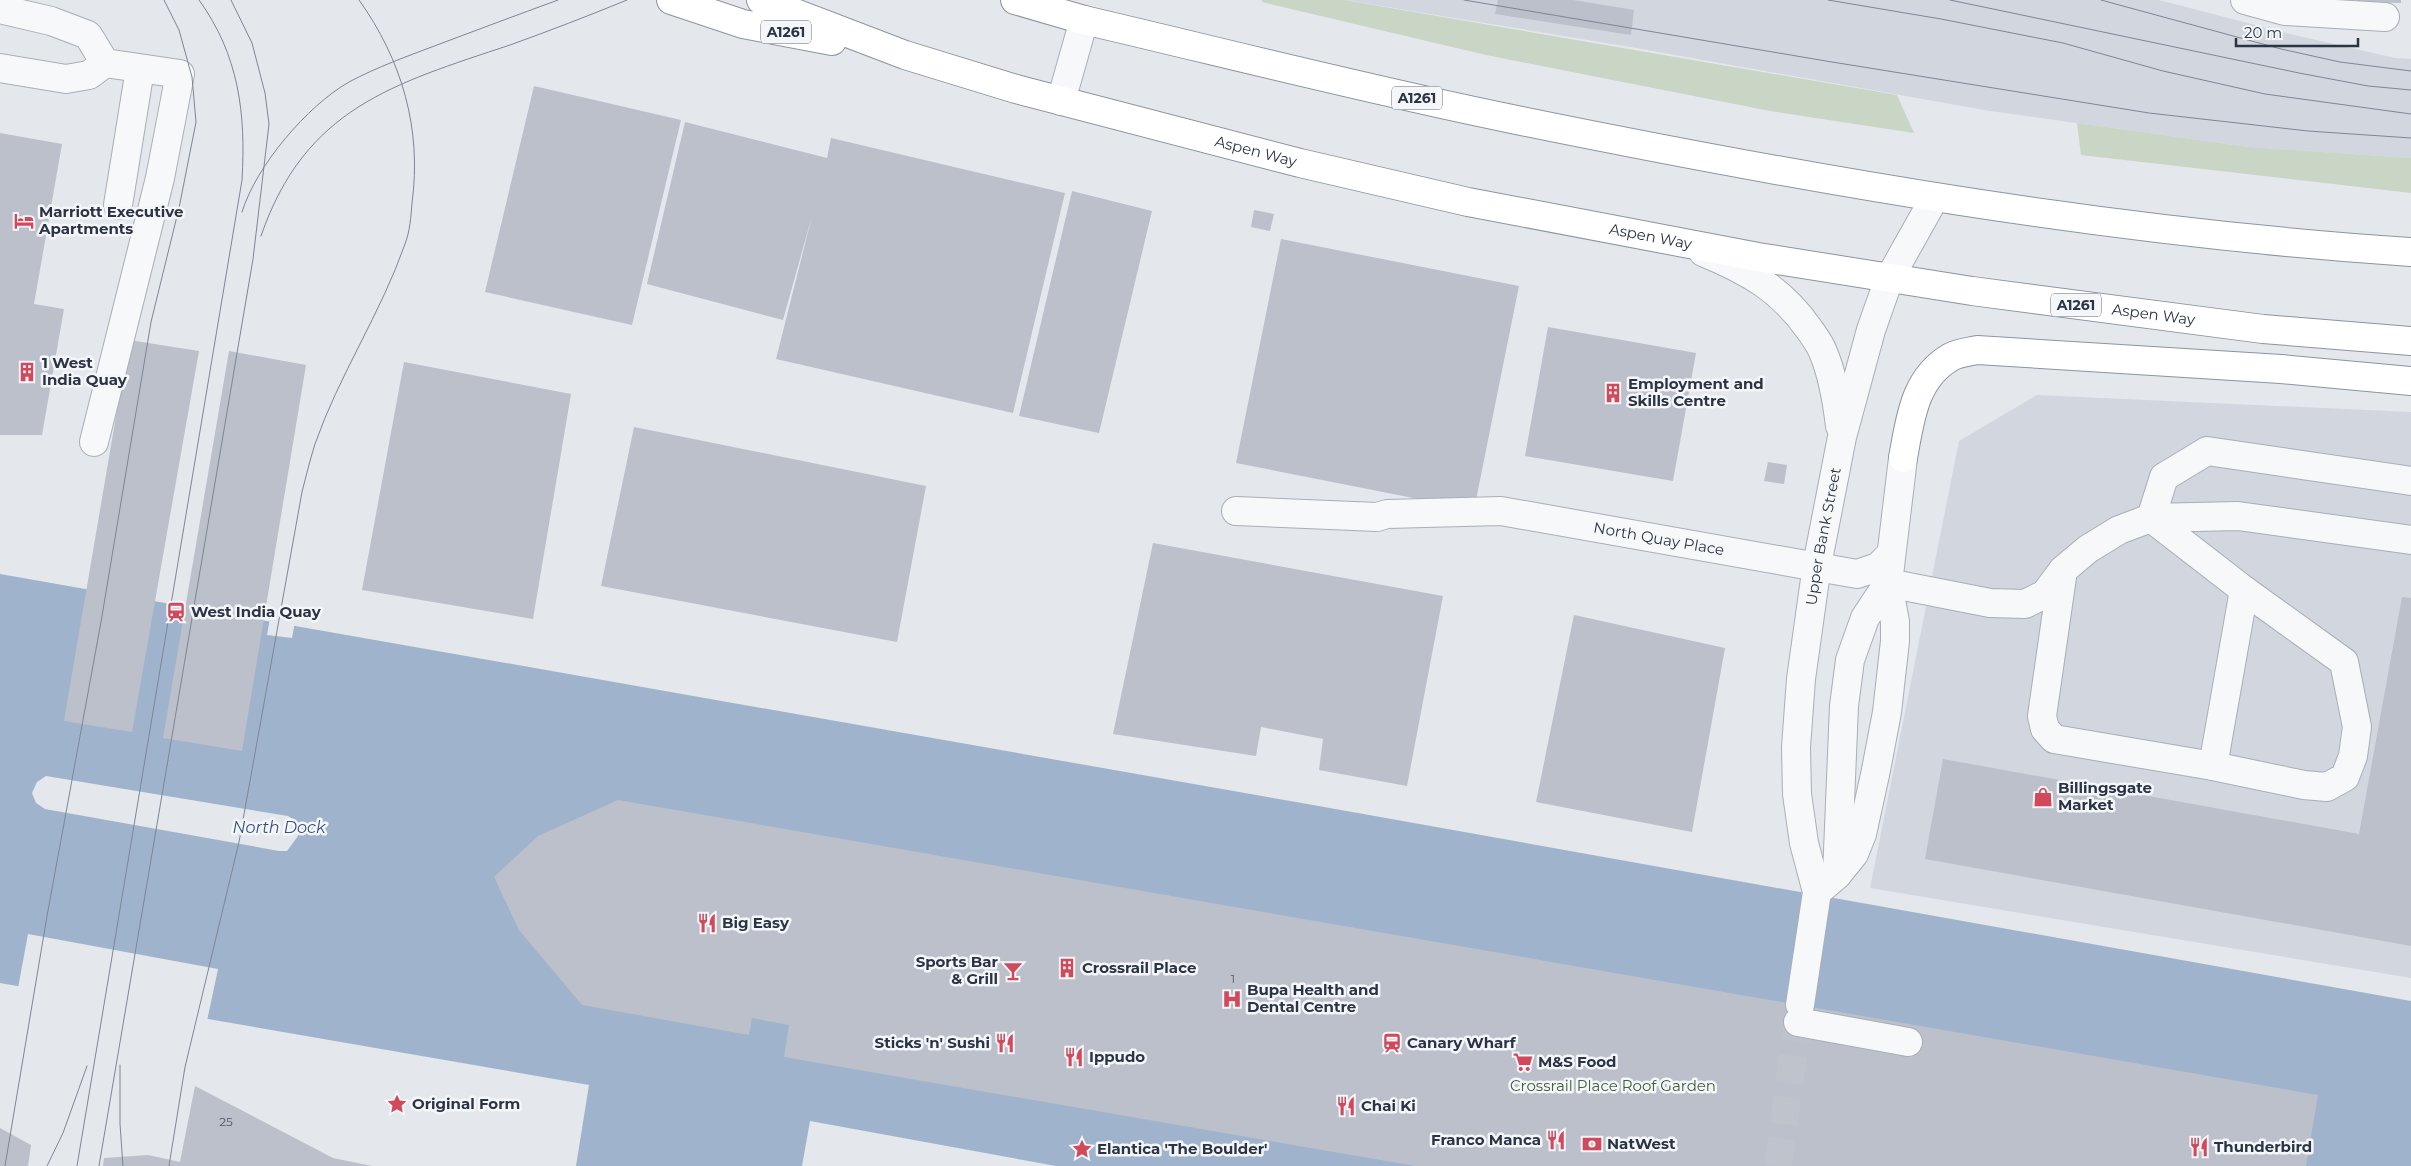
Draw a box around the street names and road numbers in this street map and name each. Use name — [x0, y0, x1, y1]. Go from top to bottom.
road number: A1261 — [761, 21, 811, 44]
road number: A1261 — [1392, 86, 1442, 110]
street label: Aspen Way — [1213, 131, 1300, 171]
street label: Aspen Way — [1608, 219, 1694, 253]
road number: A1261 — [2051, 294, 2101, 316]
street label: Aspen Way — [2111, 299, 2197, 329]
street label: Upper Bank Street — [1801, 466, 1845, 607]
street label: North Quay Place — [1592, 518, 1726, 559]

